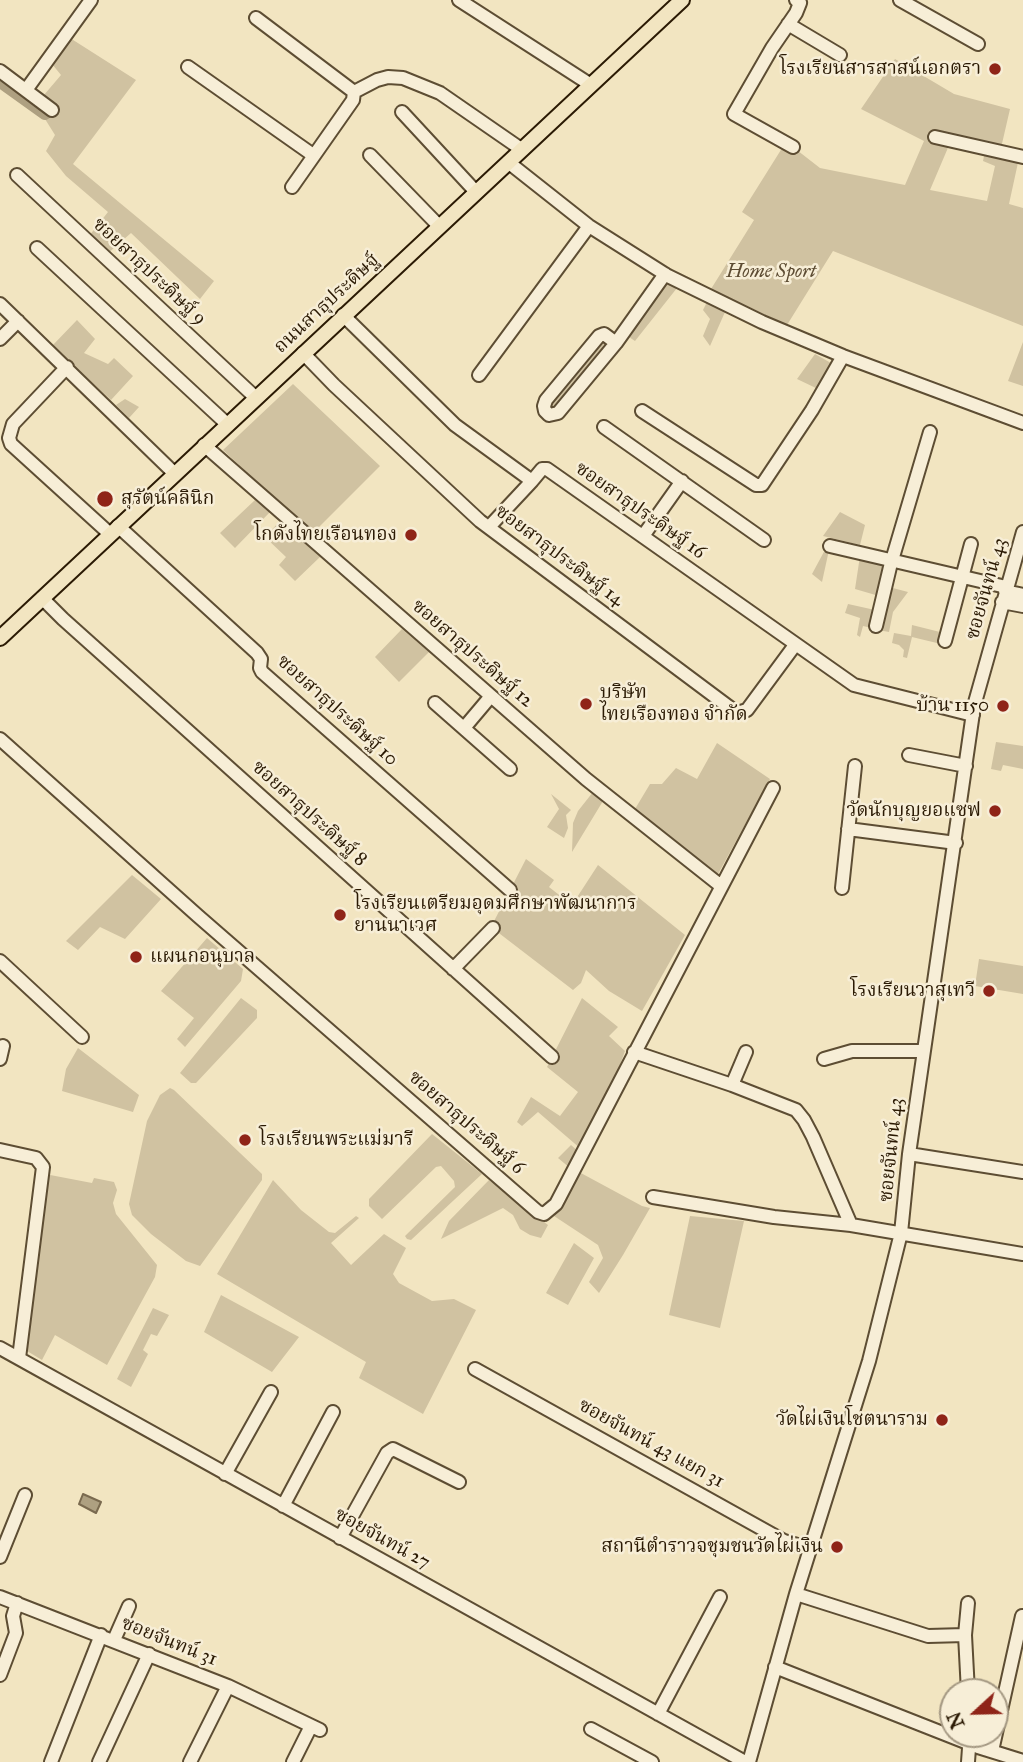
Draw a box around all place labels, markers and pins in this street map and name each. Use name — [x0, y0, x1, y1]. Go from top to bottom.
place label: โรงเรียนสารสาสน์เอกตรา — [779, 58, 981, 80]
marker: โรงเรียนสารสาสน์เอกตรา — [987, 61, 1003, 77]
place label: สุรัตน์คลินิก — [121, 488, 214, 510]
marker: สุรัตน์คลินิก — [95, 489, 115, 509]
place label: โกดังไทยเรือนทอง — [254, 524, 397, 546]
marker: โกดังไทยเรือนทอง — [403, 527, 419, 543]
place label: บริษัท ไทยเรืองทอง จำกัด — [600, 682, 748, 726]
place label: บ้าน 1150 — [916, 695, 989, 717]
marker: บริษัท ไทยเรืองทอง จำกัด — [578, 696, 594, 712]
marker: บ้าน 1150 — [995, 698, 1011, 714]
place label: วัดนักบุญยอแซฟ — [846, 800, 981, 822]
marker: วัดนักบุญยอแซฟ — [987, 803, 1003, 819]
place label: โรงเรียนเตรียมอุดมศึกษาพัฒนาการ ยานนาเวศ — [354, 893, 636, 937]
marker: โรงเรียนเตรียมอุดมศึกษาพัฒนาการ ยานนาเวศ — [332, 907, 348, 923]
place label: แผนกอนุบาล — [150, 946, 255, 968]
marker: แผนกอนุบาล — [128, 949, 144, 965]
place label: โรงเรียนวาสุเทวี — [850, 980, 975, 1002]
marker: โรงเรียนวาสุเทวี — [981, 983, 997, 999]
place label: โรงเรียนพระแม่มารี — [259, 1129, 413, 1151]
marker: โรงเรียนพระแม่มารี — [237, 1132, 253, 1148]
place label: วัดไผ่เงินโชตนาราม — [776, 1409, 928, 1431]
marker: วัดไผ่เงินโชตนาราม — [934, 1412, 950, 1428]
place label: สถานีตำราวจชุมชนวัดไผ่เงิน — [601, 1536, 823, 1558]
marker: สถานีตำราวจชุมชนวัดไผ่เงิน — [829, 1539, 845, 1555]

